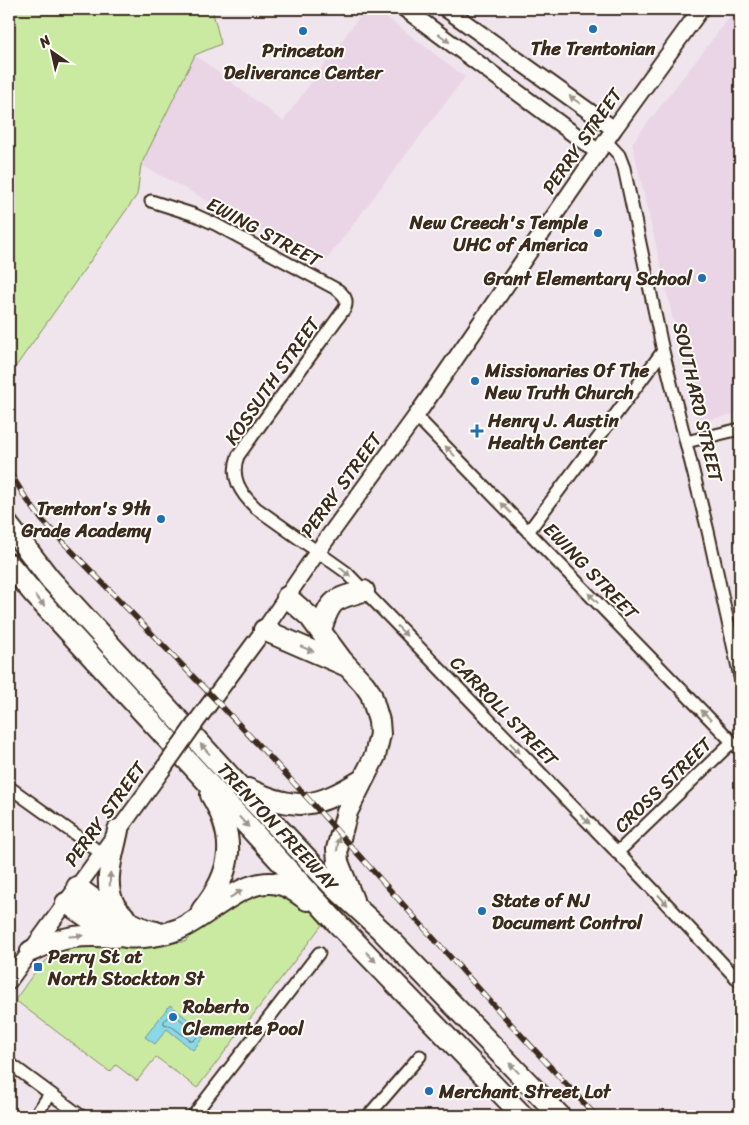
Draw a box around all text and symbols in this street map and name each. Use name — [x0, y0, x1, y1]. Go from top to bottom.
marker: The Trentonian — [587, 23, 599, 35]
marker: Princeton Deliverance Center — [297, 25, 309, 37]
north arrow — [28, 28, 78, 78]
text: N — [33, 28, 56, 55]
place label: The Trentonian — [531, 32, 656, 65]
one-way arrow — [437, 33, 451, 43]
place label: Princeton Deliverance Center — [224, 34, 385, 89]
street label: PERRY STREET — [533, 80, 631, 201]
one-way arrow — [568, 95, 581, 105]
street label: EWING STREET — [201, 188, 329, 277]
place label: New Creech's Temple UHC of America — [409, 206, 588, 261]
marker: New Creech's Temple UHC of America — [592, 227, 604, 239]
place label: Grant Elementary School — [483, 262, 693, 295]
marker: Grant Elementary School — [696, 272, 708, 284]
street label: KOSSUTH STREET — [215, 309, 329, 452]
street label: SOUTHARD STREET — [664, 319, 733, 487]
place label: Missionaries Of The New Truth Church — [484, 354, 650, 409]
marker: Missionaries Of The New Truth Church — [469, 375, 481, 387]
place label: Henry J. Austin Health Center — [487, 404, 619, 459]
marker: Henry J. Austin Health Center — [470, 424, 484, 438]
street label: PERRY STREET — [291, 425, 391, 545]
one-way arrow — [444, 445, 456, 457]
place label: Trenton's 9th Grade Academy — [21, 492, 152, 547]
one-way arrow — [500, 503, 512, 515]
marker: Trenton's 9th Grade Academy — [155, 513, 167, 525]
street label: EWING STREET — [535, 514, 648, 629]
one-way arrow — [338, 566, 350, 578]
one-way arrow — [587, 592, 599, 604]
one-way arrow — [34, 595, 46, 607]
one-way arrow — [396, 624, 408, 636]
one-way arrow — [300, 645, 315, 653]
street label: CARROLL STREET — [442, 647, 567, 776]
one-way arrow — [700, 709, 712, 721]
street label: CROSS STREET — [606, 728, 721, 841]
one-way arrow — [509, 742, 521, 754]
one-way arrow — [199, 743, 211, 755]
street label: PERRY STREET — [55, 754, 155, 874]
street label: TRENTON FREEWAY — [209, 754, 348, 900]
one-way arrow — [579, 813, 591, 825]
one-way arrow — [238, 816, 250, 828]
one-way arrow — [335, 836, 343, 852]
one-way arrow — [106, 870, 114, 886]
place label: State of NJ Document Control — [491, 884, 644, 939]
one-way arrow — [229, 890, 242, 899]
one-way arrow — [657, 894, 669, 906]
marker: State of NJ Document Control — [476, 905, 488, 917]
one-way arrow — [69, 932, 85, 940]
place label: Perry St at North Stockton St — [47, 940, 205, 995]
one-way arrow — [365, 951, 377, 963]
marker: Perry St at North Stockton St — [32, 961, 44, 973]
place label: Roberto Clemente Pool — [182, 990, 305, 1045]
marker: Roberto Clemente Pool — [167, 1011, 179, 1023]
one-way arrow — [508, 1063, 520, 1075]
place label: Merchant Street Lot — [438, 1075, 612, 1108]
marker: Merchant Street Lot — [423, 1085, 435, 1097]

